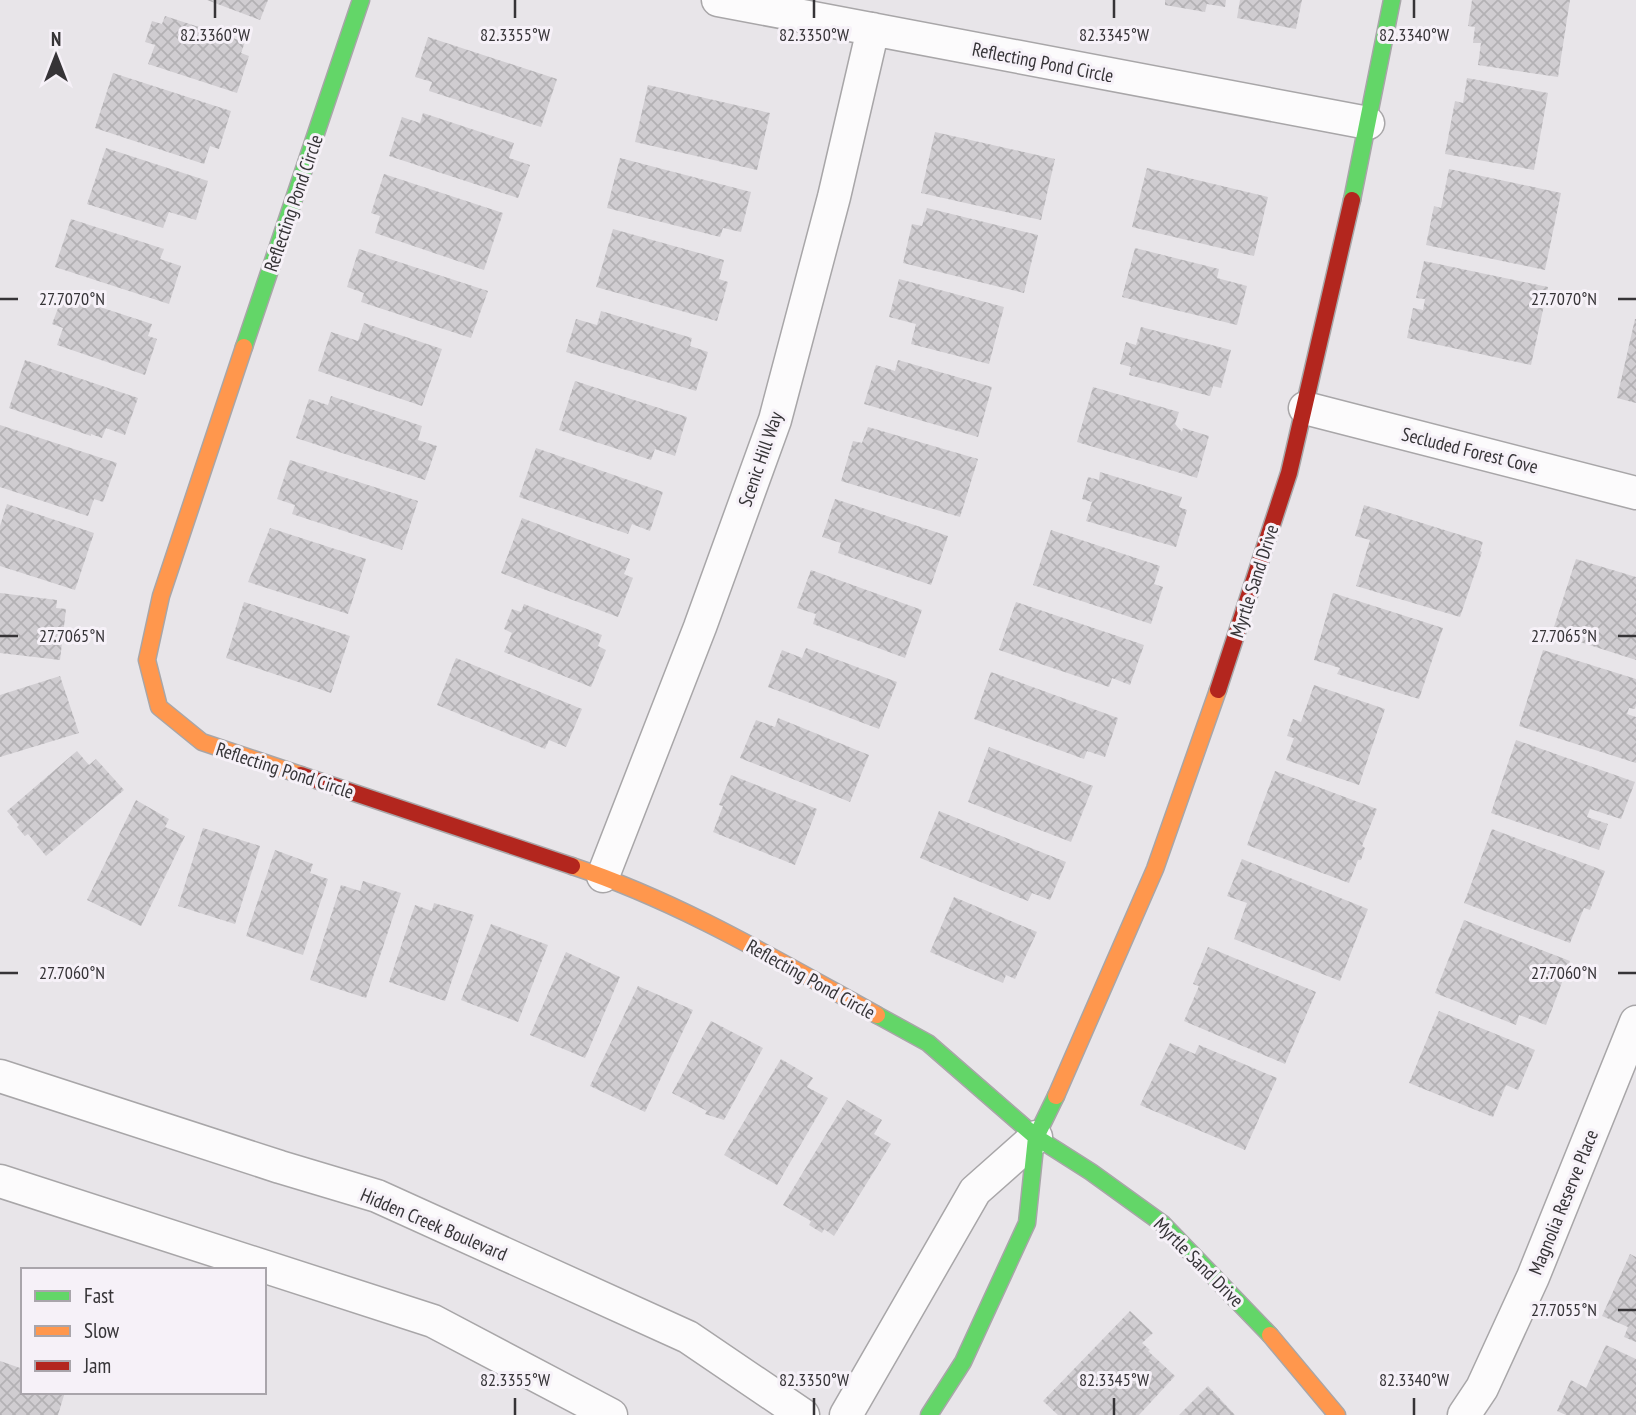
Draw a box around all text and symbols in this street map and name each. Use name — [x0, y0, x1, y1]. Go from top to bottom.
north arrow — [21, 21, 91, 91]
text: 82.3360°W — [180, 23, 250, 46]
text: 82.3355°W — [480, 23, 550, 46]
text: 82.3350°W — [779, 23, 849, 46]
text: 82.3345°W — [1079, 23, 1149, 46]
text: 82.3340°W — [1379, 23, 1449, 46]
text: N — [51, 27, 61, 51]
street label: Reflecting Pond Circle — [970, 37, 1116, 87]
street label: Reflecting Pond Circle — [258, 131, 328, 275]
text: 27.7070°N — [39, 287, 105, 310]
text: 27.7070°N — [1531, 287, 1597, 310]
street label: Scenic Hill Way — [733, 407, 788, 510]
street label: Secluded Forest Cove — [1399, 421, 1541, 479]
street label: Myrtle Sand Drive — [1224, 521, 1284, 640]
text: 27.7065°N — [39, 624, 105, 647]
text: 27.7065°N — [1531, 624, 1597, 647]
street label: Reflecting Pond Circle — [213, 736, 357, 804]
street label: Reflecting Pond Circle — [742, 934, 880, 1024]
text: 27.7060°N — [39, 961, 105, 984]
text: 27.7060°N — [1531, 961, 1597, 984]
street label: Magnolia Reserve Place — [1523, 1126, 1603, 1278]
street label: Hidden Creek Boulevard — [357, 1182, 511, 1266]
street label: Myrtle Sand Drive — [1149, 1212, 1249, 1312]
legend — [21, 1268, 266, 1394]
text: Fast — [84, 1282, 114, 1309]
text: 27.7055°N — [1531, 1298, 1597, 1321]
text: Slow — [84, 1317, 120, 1344]
text: Jam — [83, 1352, 111, 1379]
text: 82.3355°W — [480, 1368, 550, 1391]
text: 82.3350°W — [779, 1368, 849, 1391]
text: 82.3345°W — [1079, 1368, 1149, 1391]
text: 82.3340°W — [1379, 1368, 1449, 1391]

